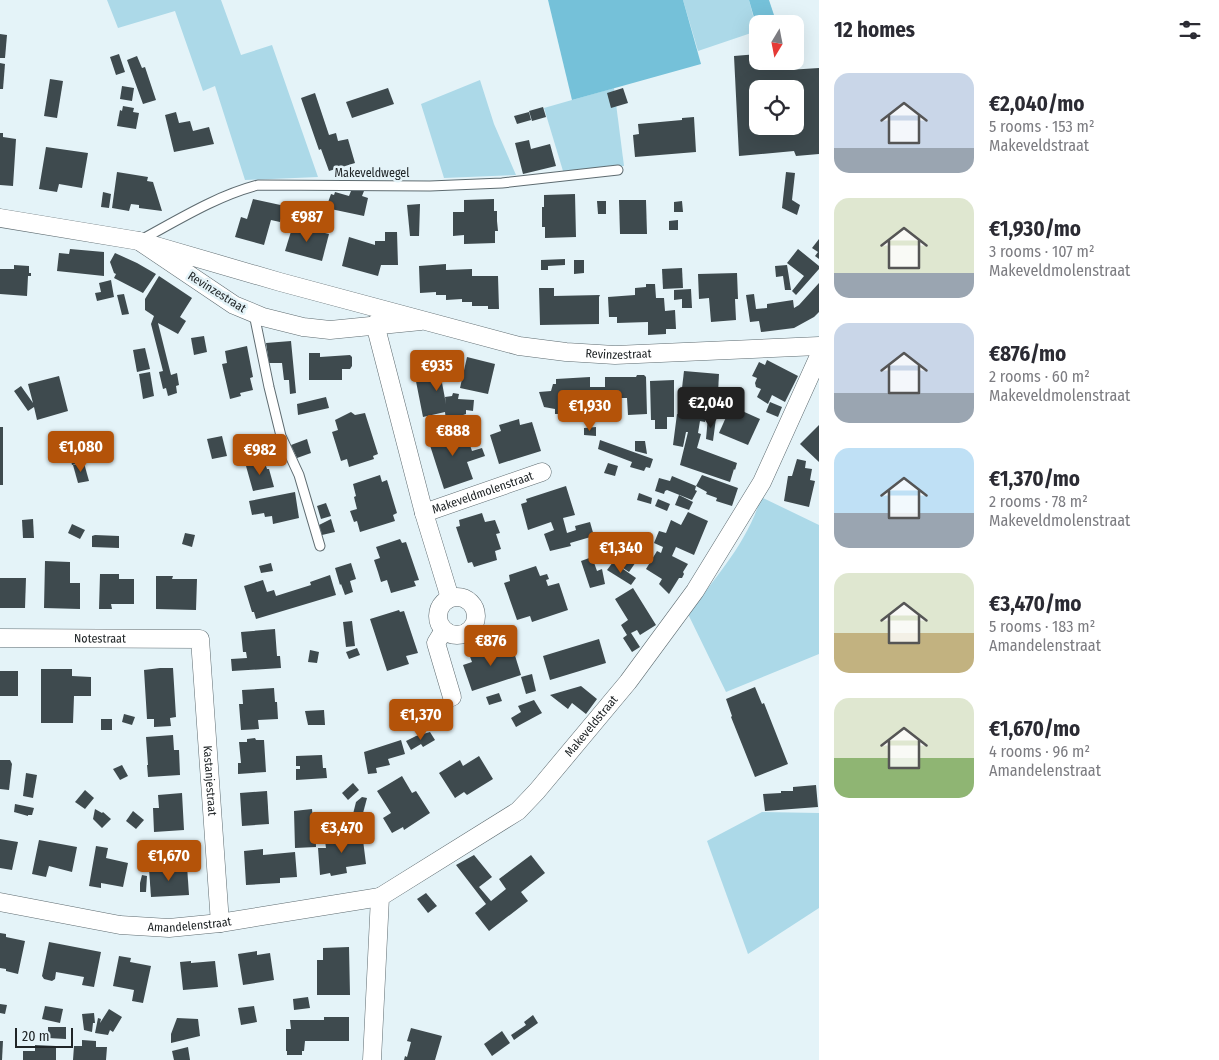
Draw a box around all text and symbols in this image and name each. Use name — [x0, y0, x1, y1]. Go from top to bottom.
north arrow — [749, 15, 804, 70]
map controls — [749, 15, 804, 135]
icon: filters — [1176, 16, 1204, 44]
text: 12 homes — [834, 17, 915, 43]
button: locate — [749, 80, 804, 135]
text: €2,040/mo — [989, 91, 1084, 117]
icon: home — [874, 93, 934, 153]
text: 5 rooms · 153 m² — [989, 117, 1095, 136]
text: Makeveldstraat — [989, 136, 1089, 155]
street label: Makeveldwegel — [335, 166, 409, 180]
pin: €987 — [277, 200, 337, 243]
text: €987 — [291, 207, 323, 226]
text: €1,930/mo — [989, 216, 1081, 242]
icon: home — [874, 218, 934, 278]
text: 3 rooms · 107 m² — [989, 242, 1095, 261]
text: Makeveldmolenstraat — [989, 261, 1130, 280]
street label: Revinzestraat — [185, 269, 249, 315]
text: €876/mo — [989, 341, 1066, 367]
icon: home — [874, 343, 934, 403]
street label: Revinzestraat — [585, 346, 652, 362]
pin: €935 — [407, 350, 467, 392]
text: €935 — [421, 356, 453, 375]
text: 2 rooms · 60 m² — [989, 367, 1090, 386]
pin: €2,040 — [670, 386, 752, 429]
text: Makeveldmolenstraat — [989, 386, 1130, 405]
pin: €1,930 — [549, 390, 631, 432]
text: €2,040 — [689, 393, 733, 412]
text: €1,930 — [569, 396, 611, 415]
pin: €888 — [423, 414, 483, 457]
text: €888 — [436, 421, 470, 440]
pin: €1,080 — [40, 430, 122, 473]
pin: €982 — [230, 434, 290, 476]
text: €1,080 — [59, 437, 103, 456]
text: €982 — [244, 440, 276, 459]
text: €1,370/mo — [989, 466, 1080, 492]
icon: home — [874, 468, 934, 528]
street label: Makeveldmolenstraat — [430, 469, 535, 517]
text: 2 rooms · 78 m² — [989, 492, 1088, 511]
text: Makeveldmolenstraat — [989, 511, 1130, 530]
pin: €1,340 — [580, 532, 662, 574]
text: €1,340 — [599, 538, 643, 557]
text: €3,470/mo — [989, 591, 1081, 617]
icon: home — [874, 593, 934, 653]
text: 5 rooms · 183 m² — [989, 617, 1095, 636]
pin: €876 — [461, 624, 521, 667]
street label: Notestraat — [74, 631, 126, 646]
text: €876 — [475, 631, 507, 650]
text: Amandelenstraat — [989, 636, 1101, 655]
street label: Makeveldstraat — [562, 693, 621, 759]
pin: €1,370 — [380, 698, 462, 741]
text: €1,370 — [400, 705, 442, 724]
text: €1,670/mo — [989, 716, 1080, 742]
icon: home — [874, 718, 934, 778]
text: 4 rooms · 96 m² — [989, 742, 1090, 761]
street label: Kastanjestraat — [201, 745, 219, 816]
text: Amandelenstraat — [989, 761, 1101, 780]
pin: €3,470 — [301, 812, 383, 854]
text: €3,470 — [321, 818, 363, 837]
pin: €1,670 — [128, 840, 210, 882]
text: €1,670 — [148, 846, 190, 865]
street label: Amandelenstraat — [147, 914, 233, 935]
scale bar — [15, 1025, 72, 1048]
text: 20 m — [22, 1028, 50, 1045]

